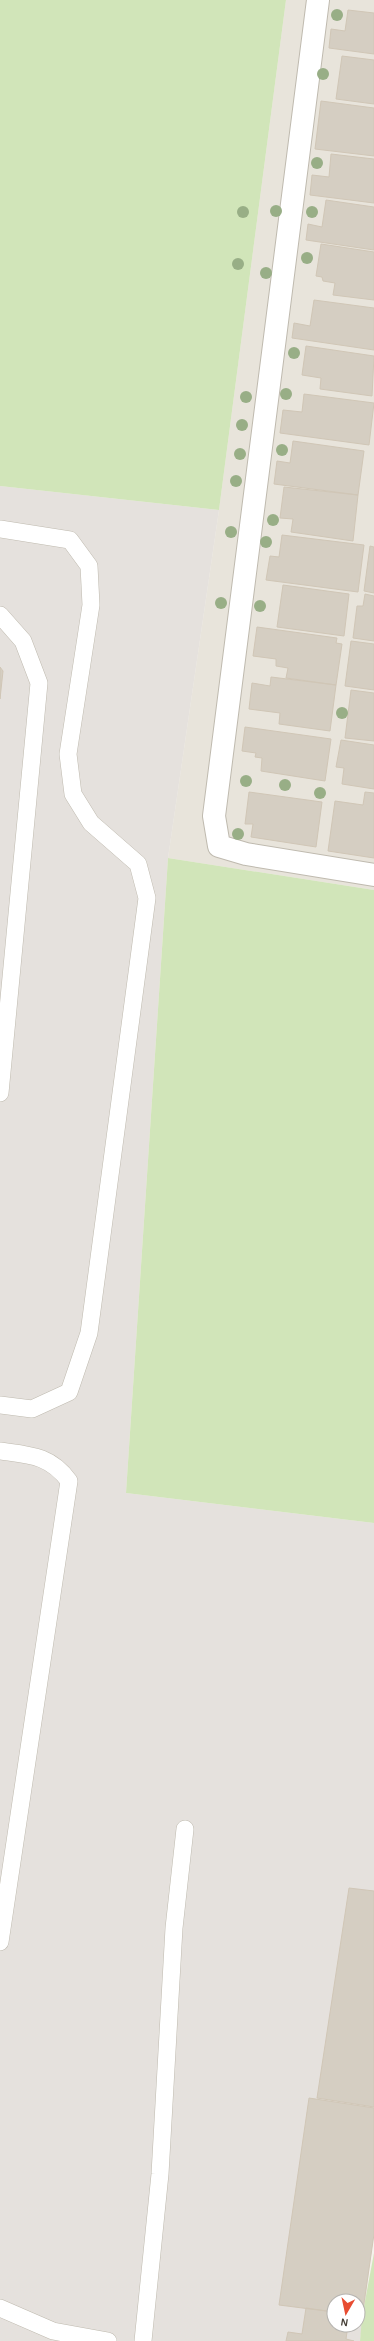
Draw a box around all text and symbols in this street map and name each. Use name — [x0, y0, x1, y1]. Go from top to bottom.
north arrow — [326, 2293, 366, 2333]
text: N — [340, 2316, 349, 2328]

